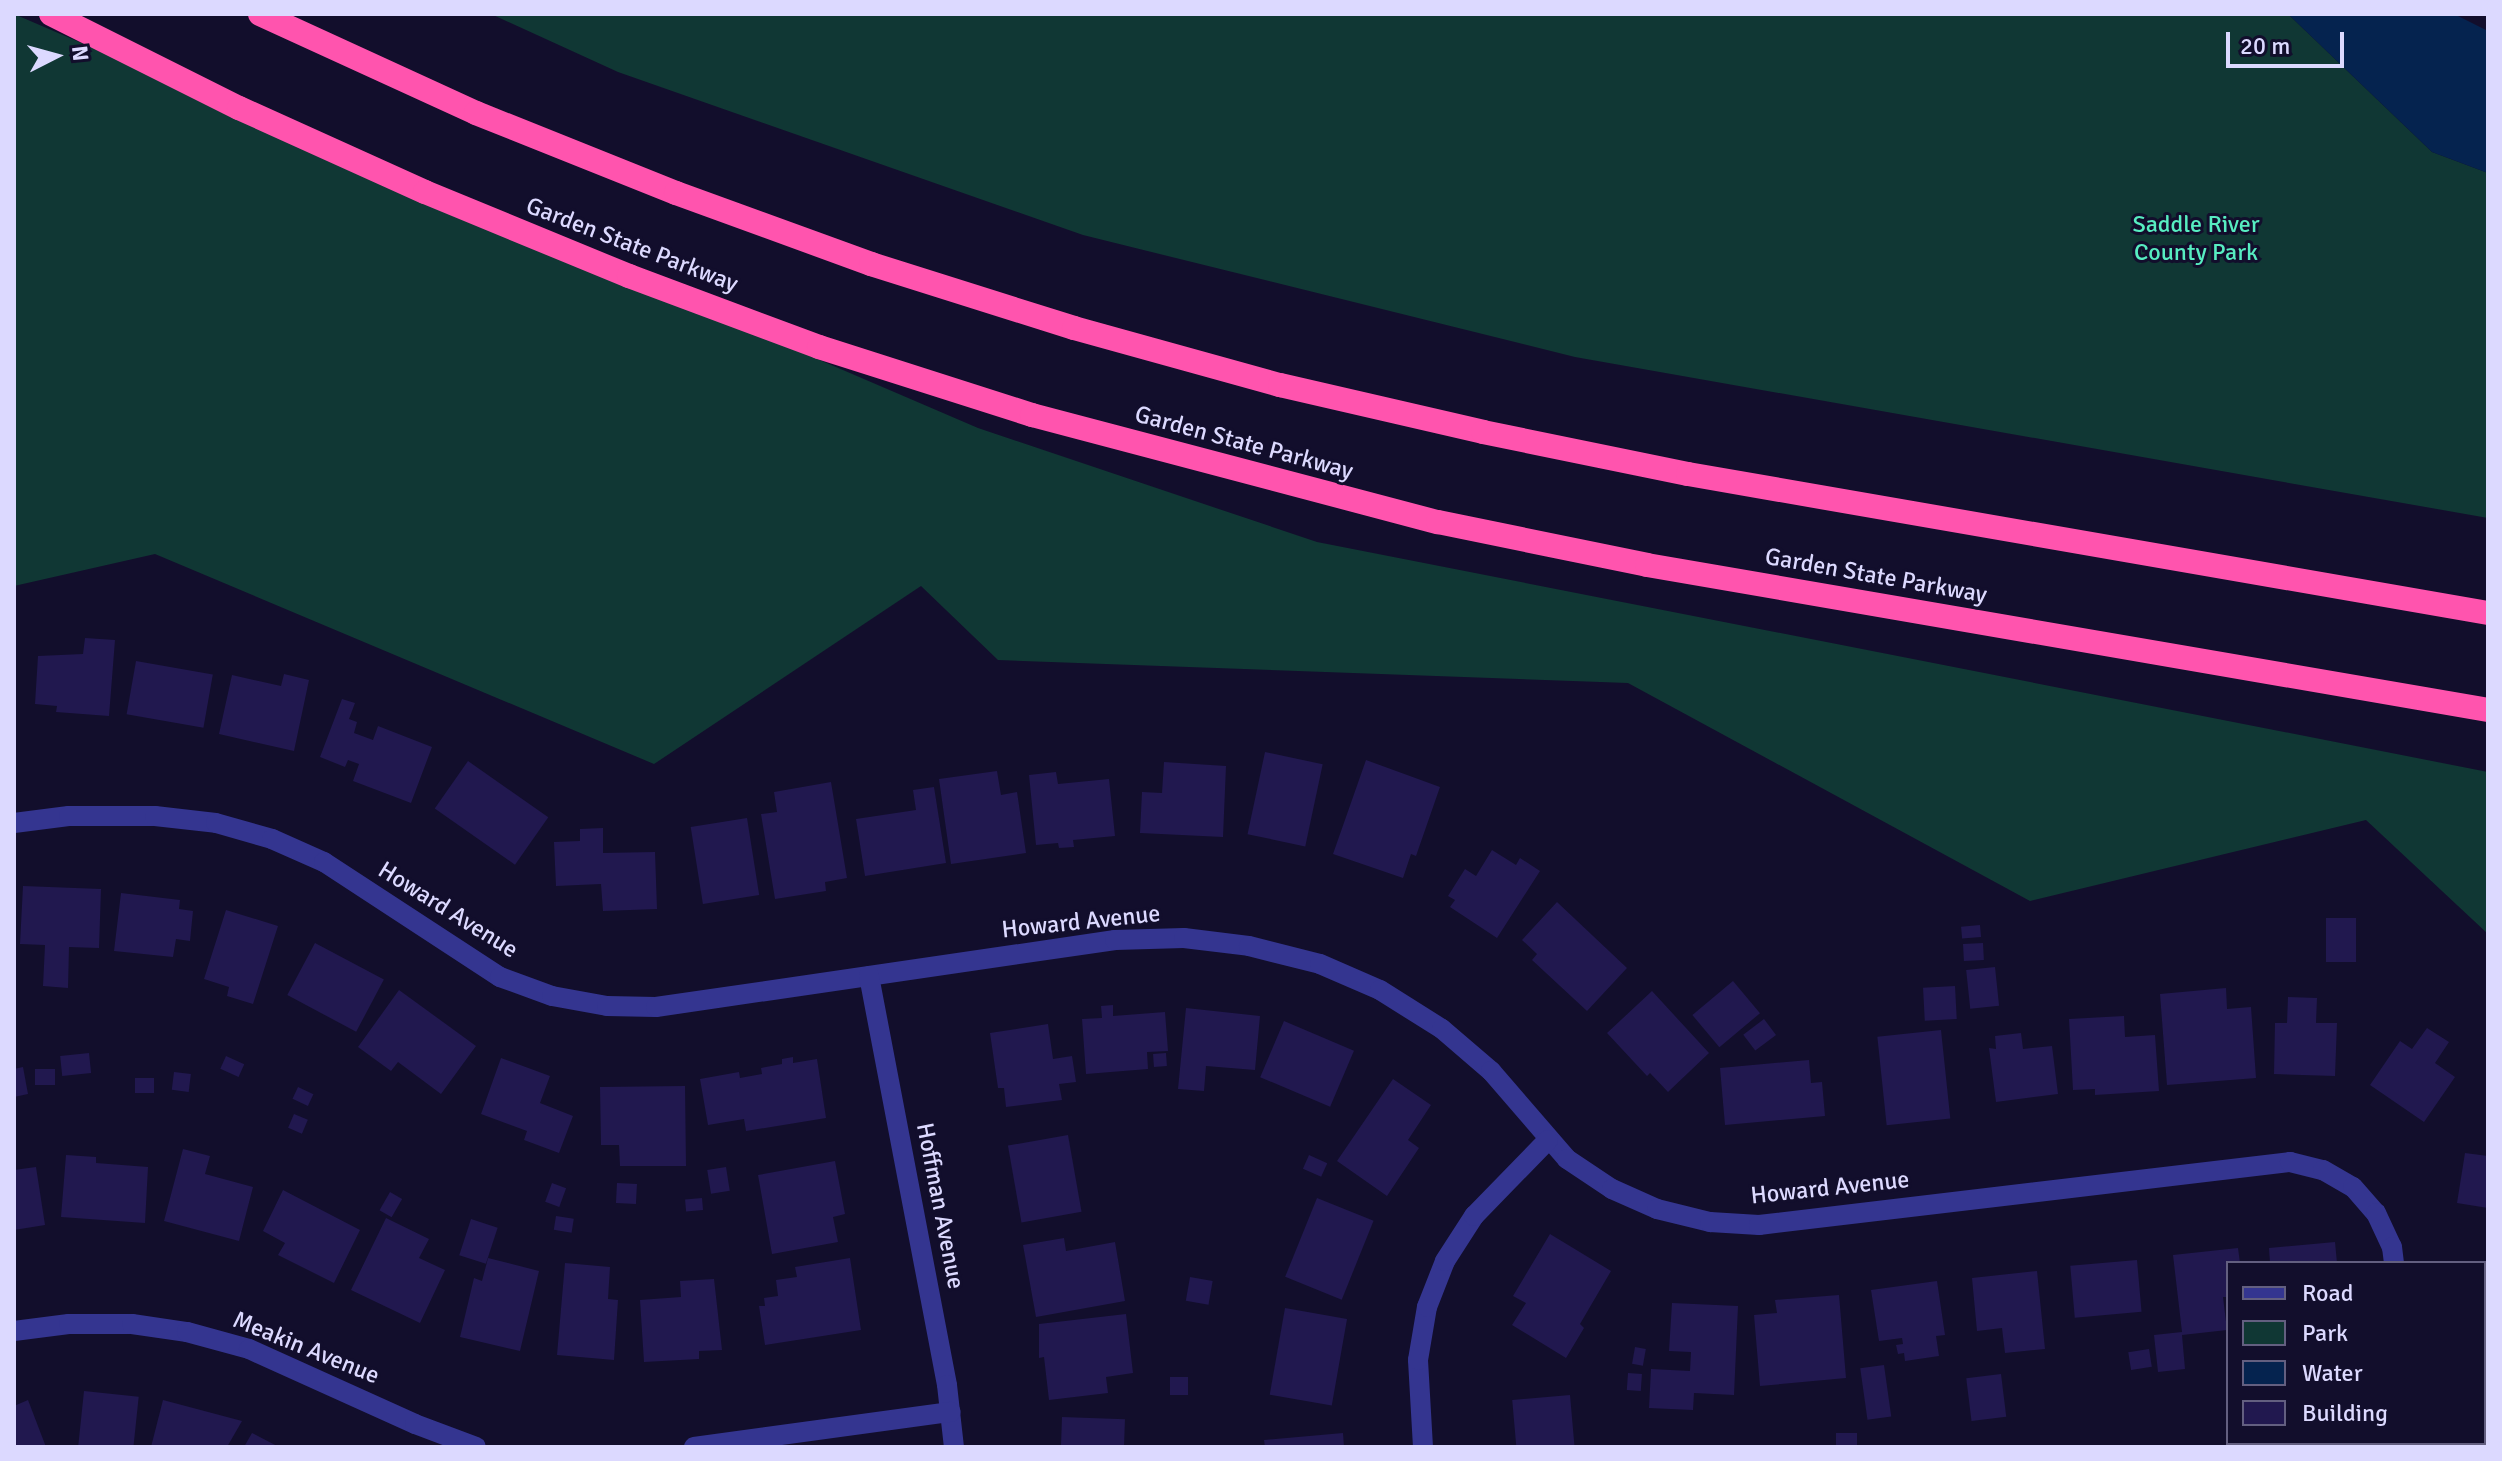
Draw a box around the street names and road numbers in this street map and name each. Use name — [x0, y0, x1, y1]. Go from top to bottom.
street label: Garden State Parkway — [522, 191, 742, 299]
street label: Garden State Parkway — [1132, 400, 1356, 486]
street label: Garden State Parkway — [1763, 542, 1989, 610]
street label: Howard Avenue — [373, 856, 523, 964]
street label: Howard Avenue — [1000, 899, 1162, 945]
street label: Hoffman Avenue — [910, 1120, 970, 1292]
street label: Howard Avenue — [1749, 1165, 1911, 1211]
street label: Meakin Avenue — [229, 1306, 383, 1390]

